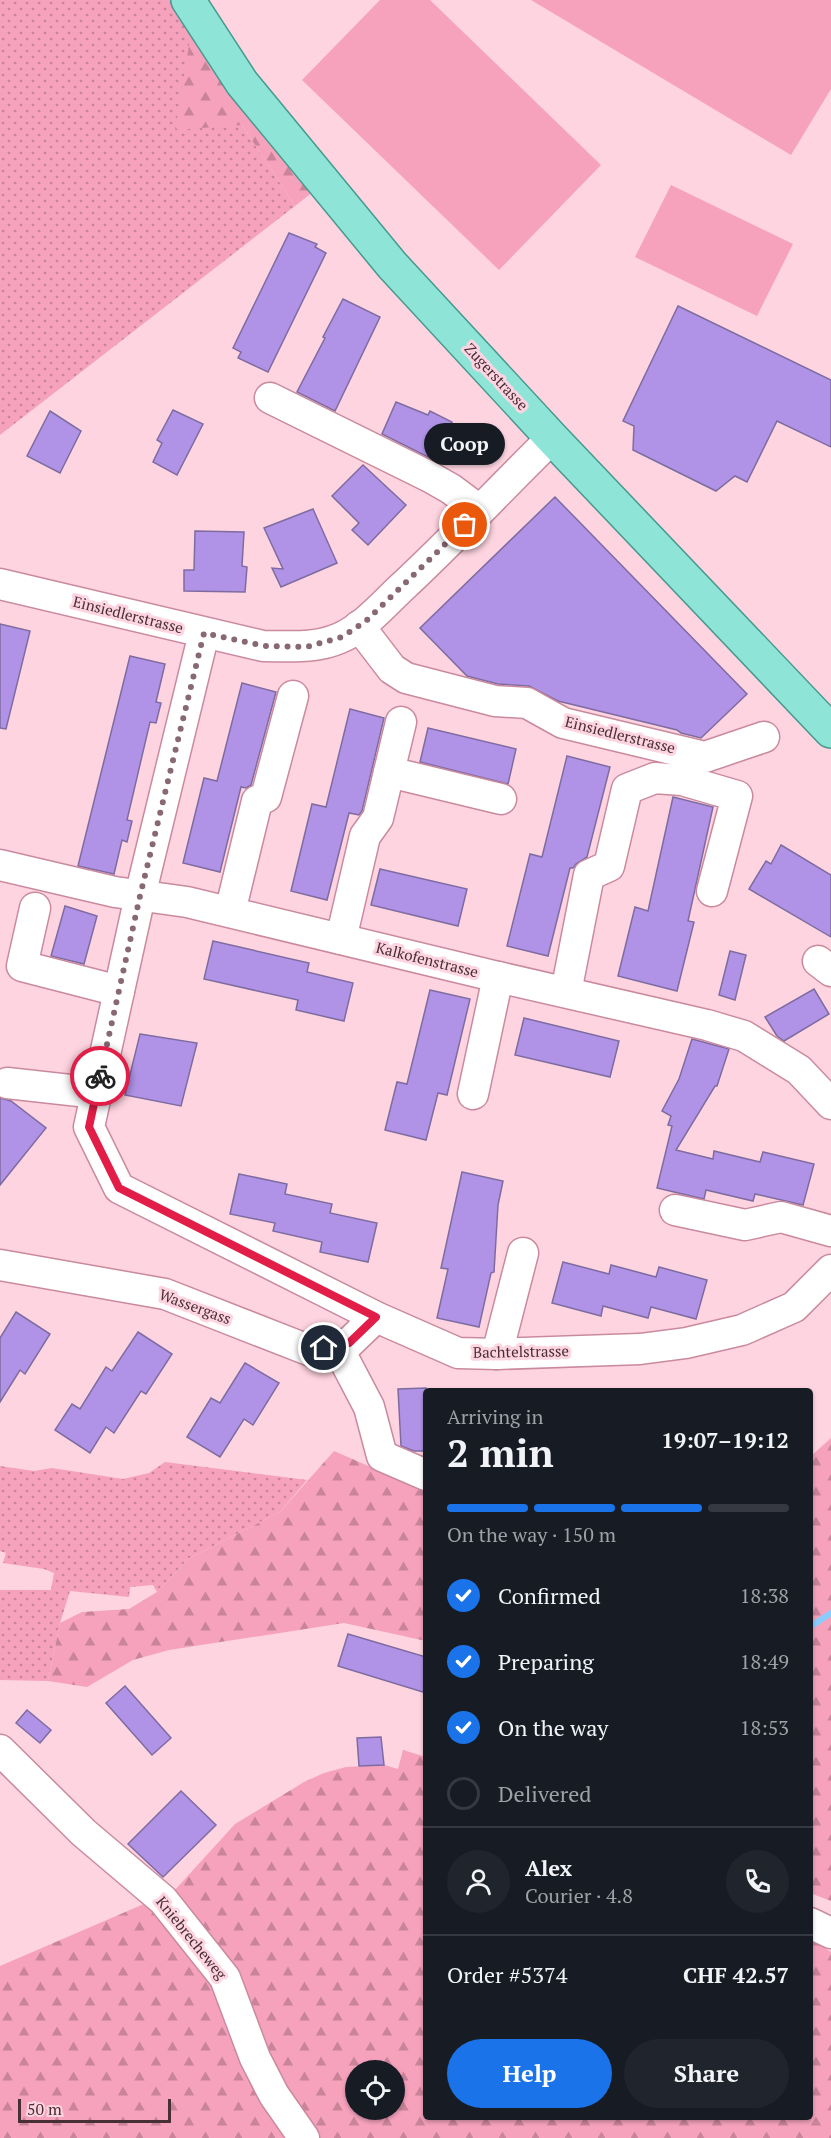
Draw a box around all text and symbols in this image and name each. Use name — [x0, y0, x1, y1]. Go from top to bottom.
street label: Zugerstrasse — [460, 338, 533, 414]
callout: Coop — [424, 423, 506, 465]
text: Coop — [440, 430, 489, 457]
pin — [439, 499, 490, 550]
icon: bag — [448, 508, 481, 541]
street label: Einsiedlerstrasse — [71, 591, 185, 637]
street label: Einsiedlerstrasse — [563, 711, 677, 757]
street label: Kalkofenstrasse — [374, 937, 481, 981]
courier — [70, 1046, 130, 1106]
icon: bike — [84, 1060, 117, 1093]
street label: Wassergass — [157, 1284, 234, 1328]
pin — [298, 1322, 349, 1373]
icon: home — [307, 1331, 340, 1364]
street label: Bachtelstrasse — [473, 1340, 569, 1362]
text: Arriving in — [447, 1403, 543, 1430]
text: 19:07–19:12 — [661, 1425, 789, 1454]
text: 2 min — [447, 1426, 554, 1478]
text: On the way · 150 m — [447, 1521, 616, 1548]
icon: check — [447, 1579, 480, 1612]
text: Confirmed — [498, 1581, 601, 1610]
text: 18:38 — [740, 1582, 789, 1609]
icon: check — [447, 1645, 480, 1678]
text: Preparing — [498, 1647, 594, 1676]
text: 18:49 — [740, 1648, 789, 1675]
icon: check — [447, 1711, 480, 1744]
text: On the way — [498, 1713, 608, 1742]
text: 18:53 — [740, 1714, 789, 1741]
text: Delivered — [498, 1779, 591, 1808]
button: person — [447, 1850, 510, 1913]
button: phone — [726, 1850, 789, 1913]
text: Alex — [525, 1853, 572, 1882]
text: Courier · 4.8 — [525, 1882, 633, 1909]
street label: Kniebrecheweg — [152, 1892, 232, 1984]
text: Order #5374 — [447, 1960, 567, 1989]
text: CHF 42.57 — [683, 1960, 789, 1989]
button: Help — [447, 2039, 612, 2108]
button: Share — [624, 2039, 789, 2108]
map controls — [345, 2060, 405, 2120]
button: locate — [345, 2060, 405, 2120]
scale bar — [18, 2096, 171, 2124]
text: 50 m — [27, 2098, 62, 2120]

